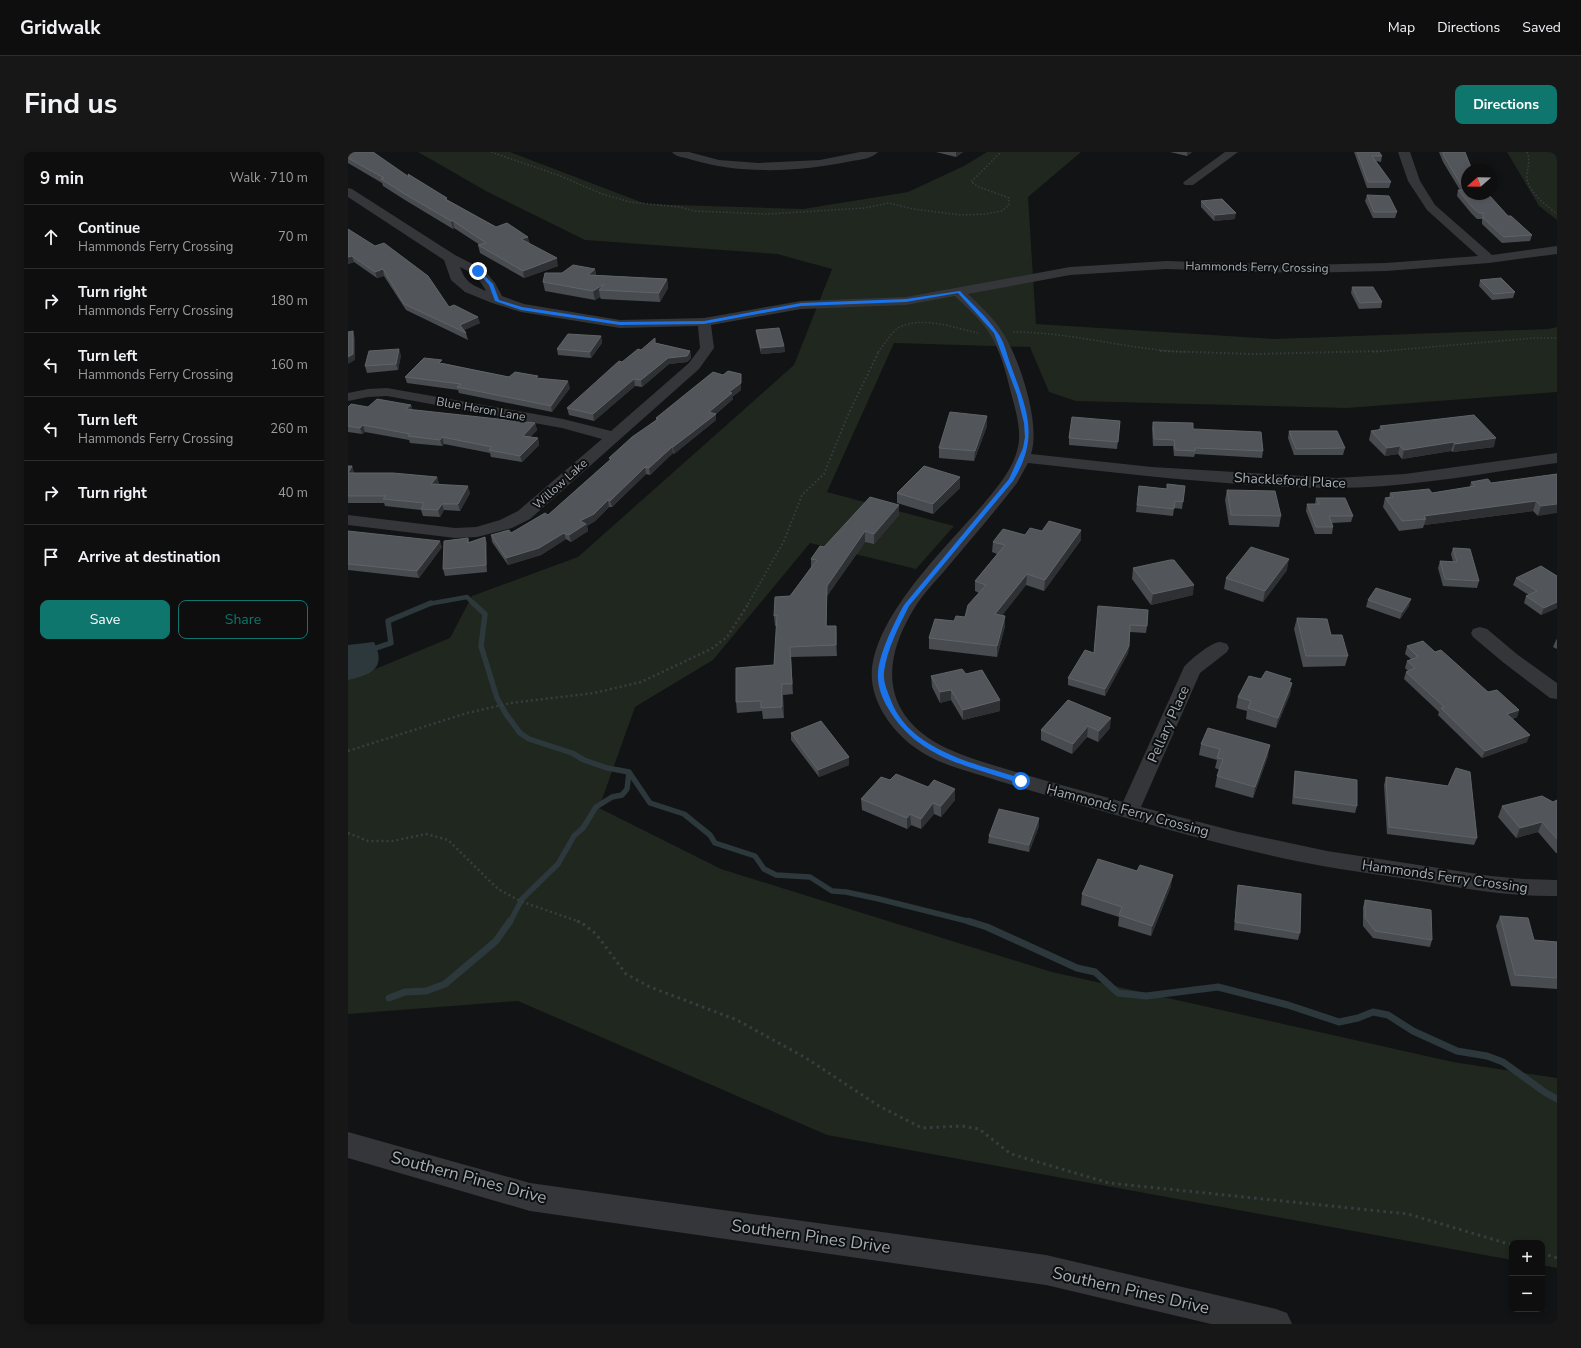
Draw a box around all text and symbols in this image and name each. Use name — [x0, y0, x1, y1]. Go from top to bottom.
text: Gridwalk — [20, 15, 100, 41]
text: Map — [1388, 18, 1415, 37]
text: Directions — [1437, 18, 1500, 37]
text: Saved — [1522, 18, 1561, 37]
text: Find us — [24, 85, 118, 123]
button: Directions — [1455, 85, 1557, 124]
north arrow — [1461, 164, 1497, 200]
text: 9 min — [40, 167, 84, 190]
text: Walk · 710 m — [230, 169, 308, 187]
text: Continue — [78, 218, 140, 238]
icon: ahead — [40, 226, 62, 248]
text: 70 m — [278, 228, 308, 246]
text: Hammonds Ferry Crossing — [78, 238, 233, 256]
street label: Hammonds Ferry Crossing — [1185, 258, 1329, 276]
route end — [469, 262, 487, 280]
text: Turn right — [78, 282, 147, 302]
icon: right — [40, 290, 62, 312]
text: 180 m — [270, 292, 308, 310]
text: Hammonds Ferry Crossing — [78, 302, 233, 320]
text: Turn left — [78, 346, 137, 366]
icon: left — [40, 354, 62, 376]
text: 160 m — [270, 356, 308, 374]
text: Hammonds Ferry Crossing — [78, 366, 233, 384]
street label: Blue Heron Lane — [435, 393, 527, 425]
text: Turn left — [78, 410, 137, 430]
icon: left — [40, 418, 62, 440]
text: 260 m — [270, 420, 308, 438]
text: Hammonds Ferry Crossing — [78, 430, 233, 448]
street label: Willow Lake — [529, 455, 591, 513]
street label: Shackleford Place — [1233, 468, 1346, 493]
icon: right — [40, 482, 62, 504]
text: Turn right — [78, 483, 147, 503]
text: 40 m — [278, 484, 308, 502]
icon: arrive — [40, 546, 62, 568]
text: Arrive at destination — [78, 547, 221, 567]
button: Save — [40, 600, 170, 639]
button: Share — [178, 600, 308, 639]
street label: Pellary Place — [1143, 683, 1194, 766]
route start — [1012, 772, 1030, 790]
street label: Hammonds Ferry Crossing — [1045, 780, 1211, 841]
street label: Hammonds Ferry Crossing — [1361, 855, 1529, 898]
street label: Southern Pines Drive — [388, 1146, 549, 1209]
street label: Southern Pines Drive — [730, 1214, 892, 1259]
map controls — [1509, 1240, 1545, 1312]
button: + — [1509, 1240, 1545, 1276]
street label: Southern Pines Drive — [1050, 1261, 1212, 1320]
button: − — [1509, 1276, 1545, 1312]

